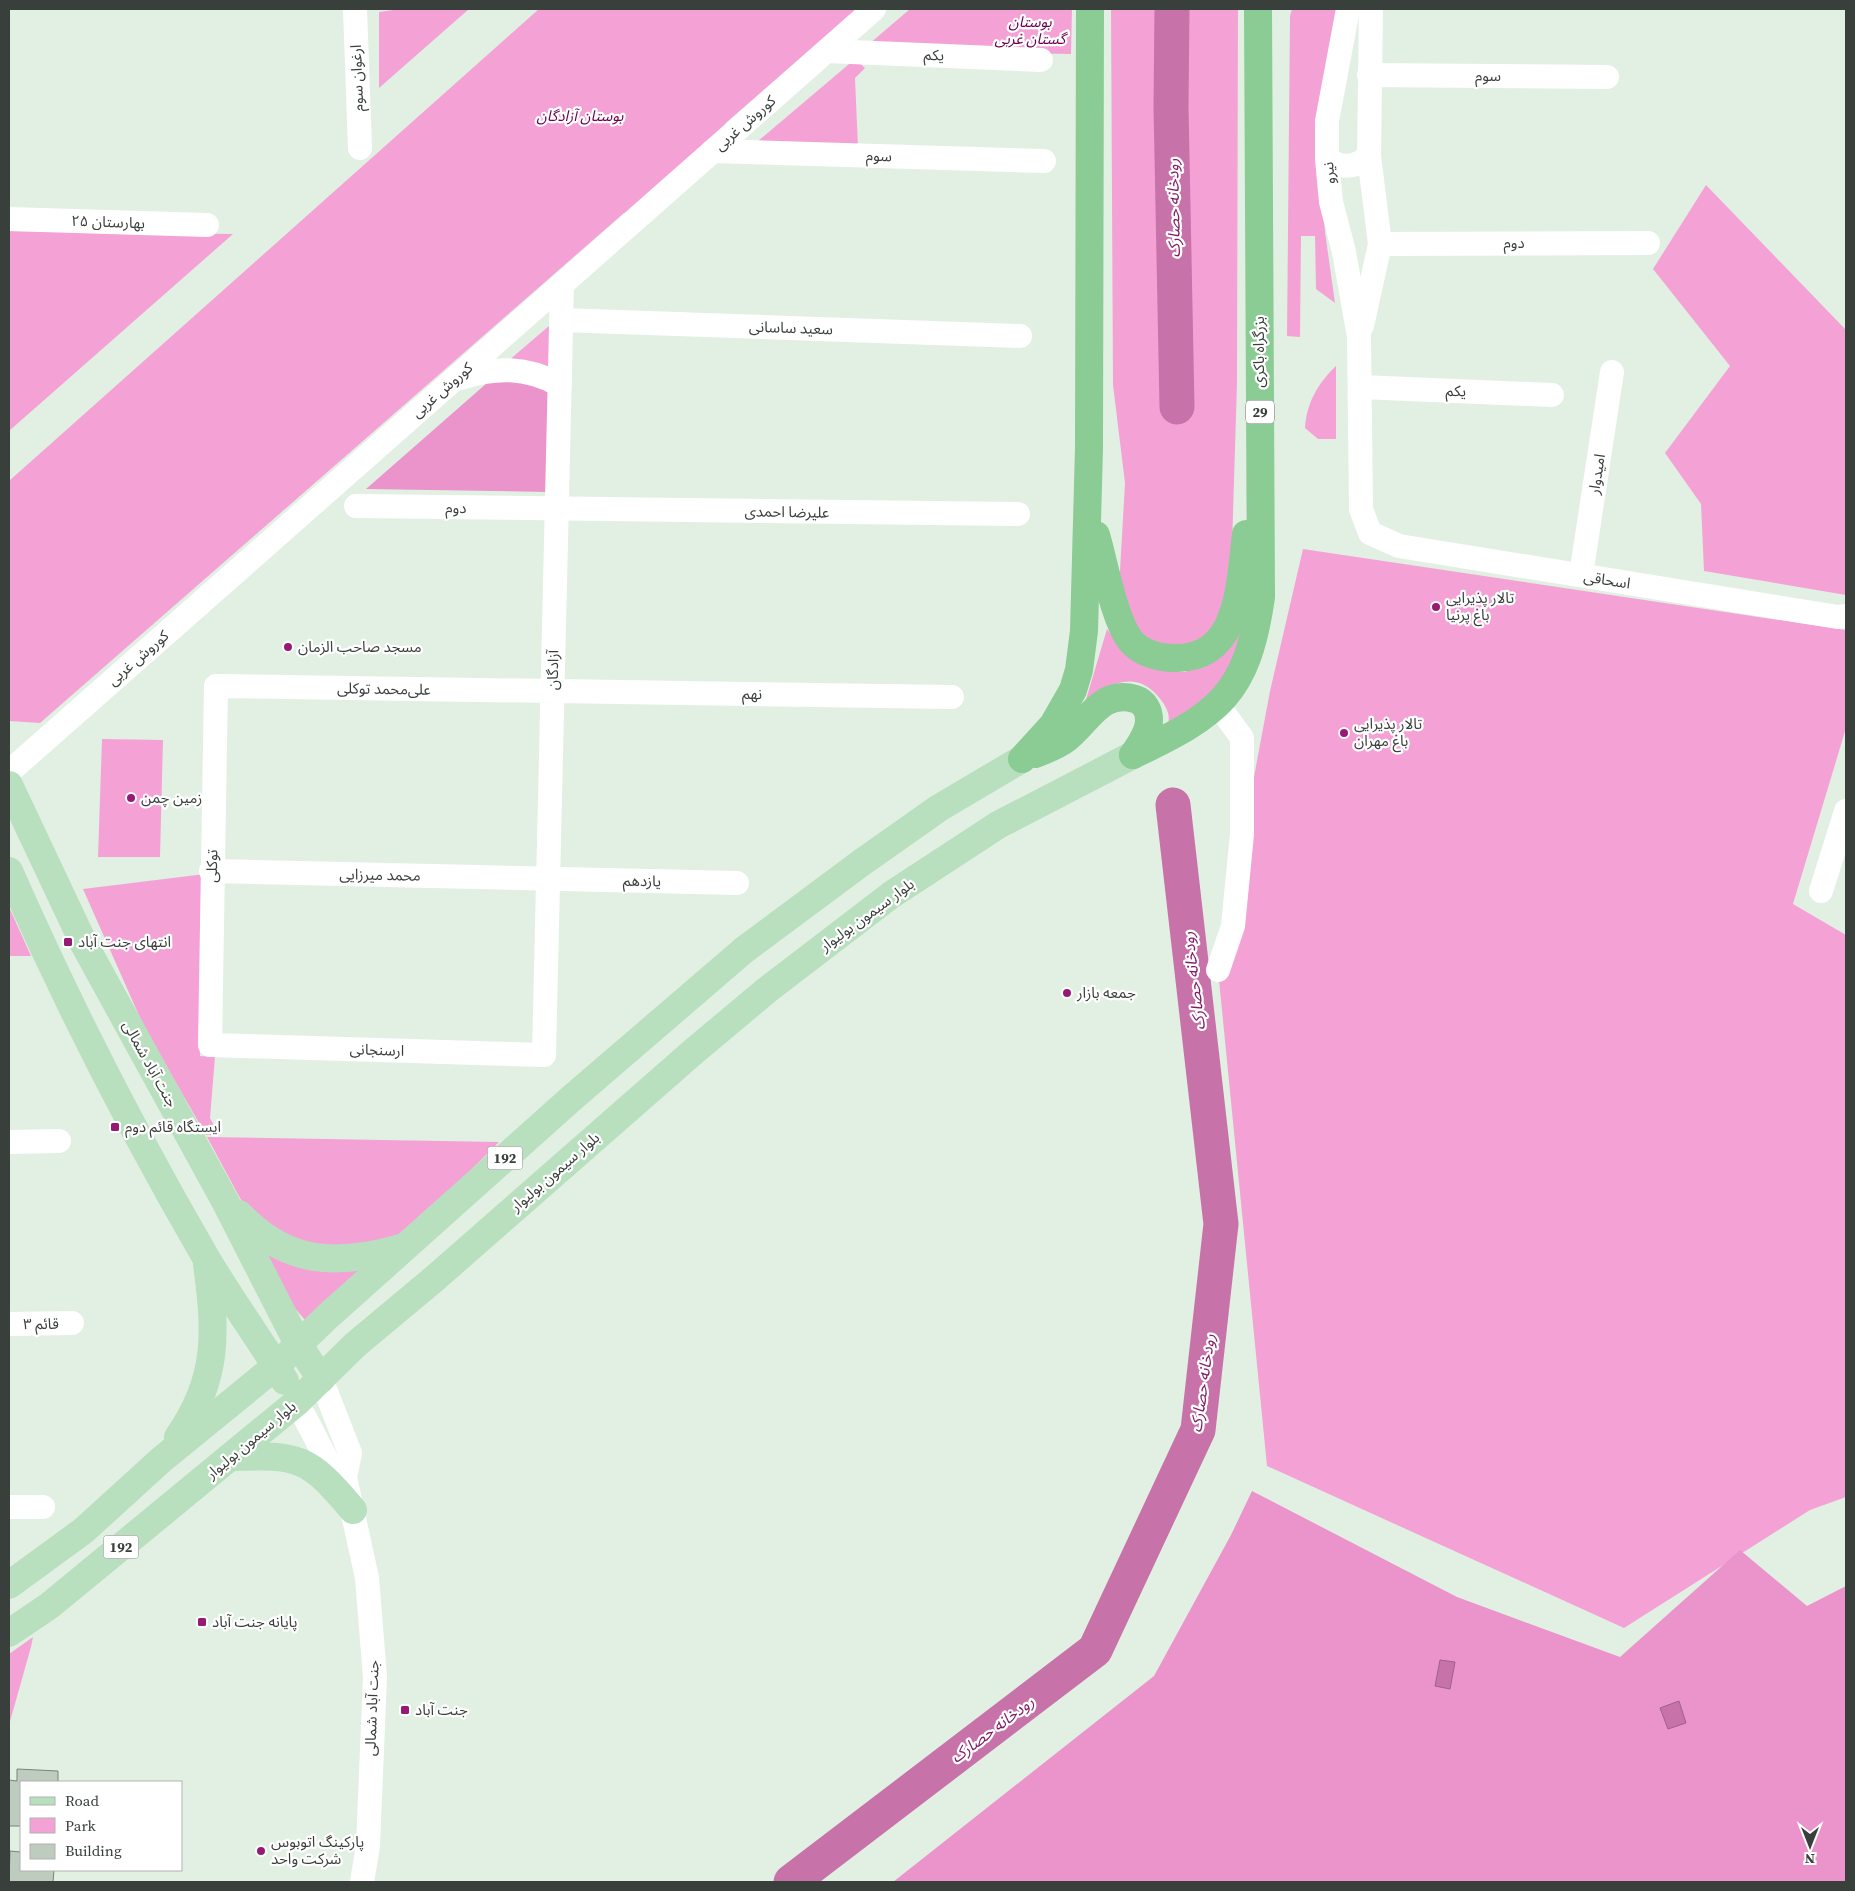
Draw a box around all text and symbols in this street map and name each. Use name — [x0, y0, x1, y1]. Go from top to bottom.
park label: بوستان گستان غربی — [995, 11, 1068, 49]
street label: یکم — [923, 43, 945, 67]
street label: ارغوان سوم — [345, 44, 369, 112]
street label: سوم — [1475, 65, 1501, 87]
street label: کوروش غربی — [709, 89, 781, 155]
park label: بوستان آزادگان — [537, 105, 624, 126]
street label: سوم — [866, 145, 893, 167]
water label: رودخانه حصارک — [1161, 158, 1185, 258]
street label: نیرو — [1317, 161, 1340, 185]
street label: بهارستان ۲۵ — [71, 210, 145, 233]
street label: دوم — [1503, 232, 1525, 254]
street label: سعید ساسانی — [749, 316, 834, 339]
street label: بزرگراه باکری — [1248, 316, 1269, 388]
street label: کوروش غربی — [406, 356, 478, 422]
street label: یکم — [1445, 380, 1467, 402]
road number: 29 — [1246, 401, 1274, 424]
street label: امیدوار — [1583, 452, 1610, 497]
street label: دوم — [445, 497, 467, 519]
street label: علیرضا احمدی — [744, 500, 830, 523]
street label: اسحاقی — [1582, 565, 1632, 594]
place label: تالار پذیرایی باغ پرنیا — [1446, 587, 1514, 627]
marker: تالار پذیرایی باغ پرنیا — [1430, 601, 1442, 613]
street label: کوروش غربی — [102, 624, 174, 690]
place label: مسجد صاحب الزمان — [298, 636, 422, 657]
marker: مسجد صاحب الزمان — [282, 641, 294, 653]
street label: آزادگان — [542, 649, 563, 690]
street label: علی‌محمد توکلی — [337, 677, 432, 700]
street label: نهم — [742, 683, 762, 705]
place label: تالار پذیرایی باغ مهران — [1354, 713, 1422, 753]
marker: تالار پذیرایی باغ مهران — [1338, 727, 1350, 739]
place label: زمین چمن — [141, 787, 202, 808]
marker: زمین چمن — [125, 792, 137, 804]
street label: توکلی — [201, 849, 222, 883]
street label: محمد میرزایی — [339, 863, 421, 886]
street label: یازدهم — [623, 870, 661, 892]
street label: بلوار سیمون بولیوار — [814, 873, 918, 957]
water label: رودخانه حصارک — [1176, 930, 1210, 1032]
place label: انتهای جنت آباد — [78, 931, 171, 952]
marker: انتهای جنت آباد — [62, 936, 74, 948]
place label: جمعه بازار — [1076, 982, 1136, 1003]
marker: جمعه بازار — [1061, 987, 1073, 999]
street label: جنت آباد شمالی — [118, 1017, 183, 1111]
street label: ارسنجانی — [349, 1038, 405, 1061]
place label: ایستگاه قائم دوم — [125, 1116, 221, 1138]
marker: ایستگاه قائم دوم — [109, 1121, 121, 1133]
street label: بلوار سیمون بولیوار — [505, 1127, 604, 1217]
road number: 192 — [488, 1146, 522, 1170]
street label: قائم ۳ — [23, 1313, 59, 1335]
water label: رودخانه حصارک — [1184, 1332, 1220, 1434]
street label: بلوار سیمون بولیوار — [200, 1396, 300, 1484]
road number: 192 — [104, 1535, 138, 1558]
place label: پایانه جنت آباد — [212, 1611, 297, 1632]
marker: پایانه جنت آباد — [196, 1616, 208, 1628]
street label: جنت آباد شمالی — [359, 1659, 384, 1756]
water label: رودخانه حصارک — [946, 1690, 1038, 1768]
place label: جنت آباد — [415, 1699, 468, 1720]
marker: جنت آباد — [399, 1704, 411, 1716]
legend — [20, 1781, 182, 1871]
text: Road — [65, 1790, 99, 1811]
text: Park — [65, 1815, 97, 1836]
north arrow — [1785, 1821, 1835, 1871]
place label: پارکینگ اتوبوس شرکت واحد — [271, 1831, 364, 1869]
text: Building — [65, 1840, 122, 1861]
marker: پارکینگ اتوبوس شرکت واحد — [255, 1845, 267, 1857]
text: N — [1805, 1849, 1815, 1869]

